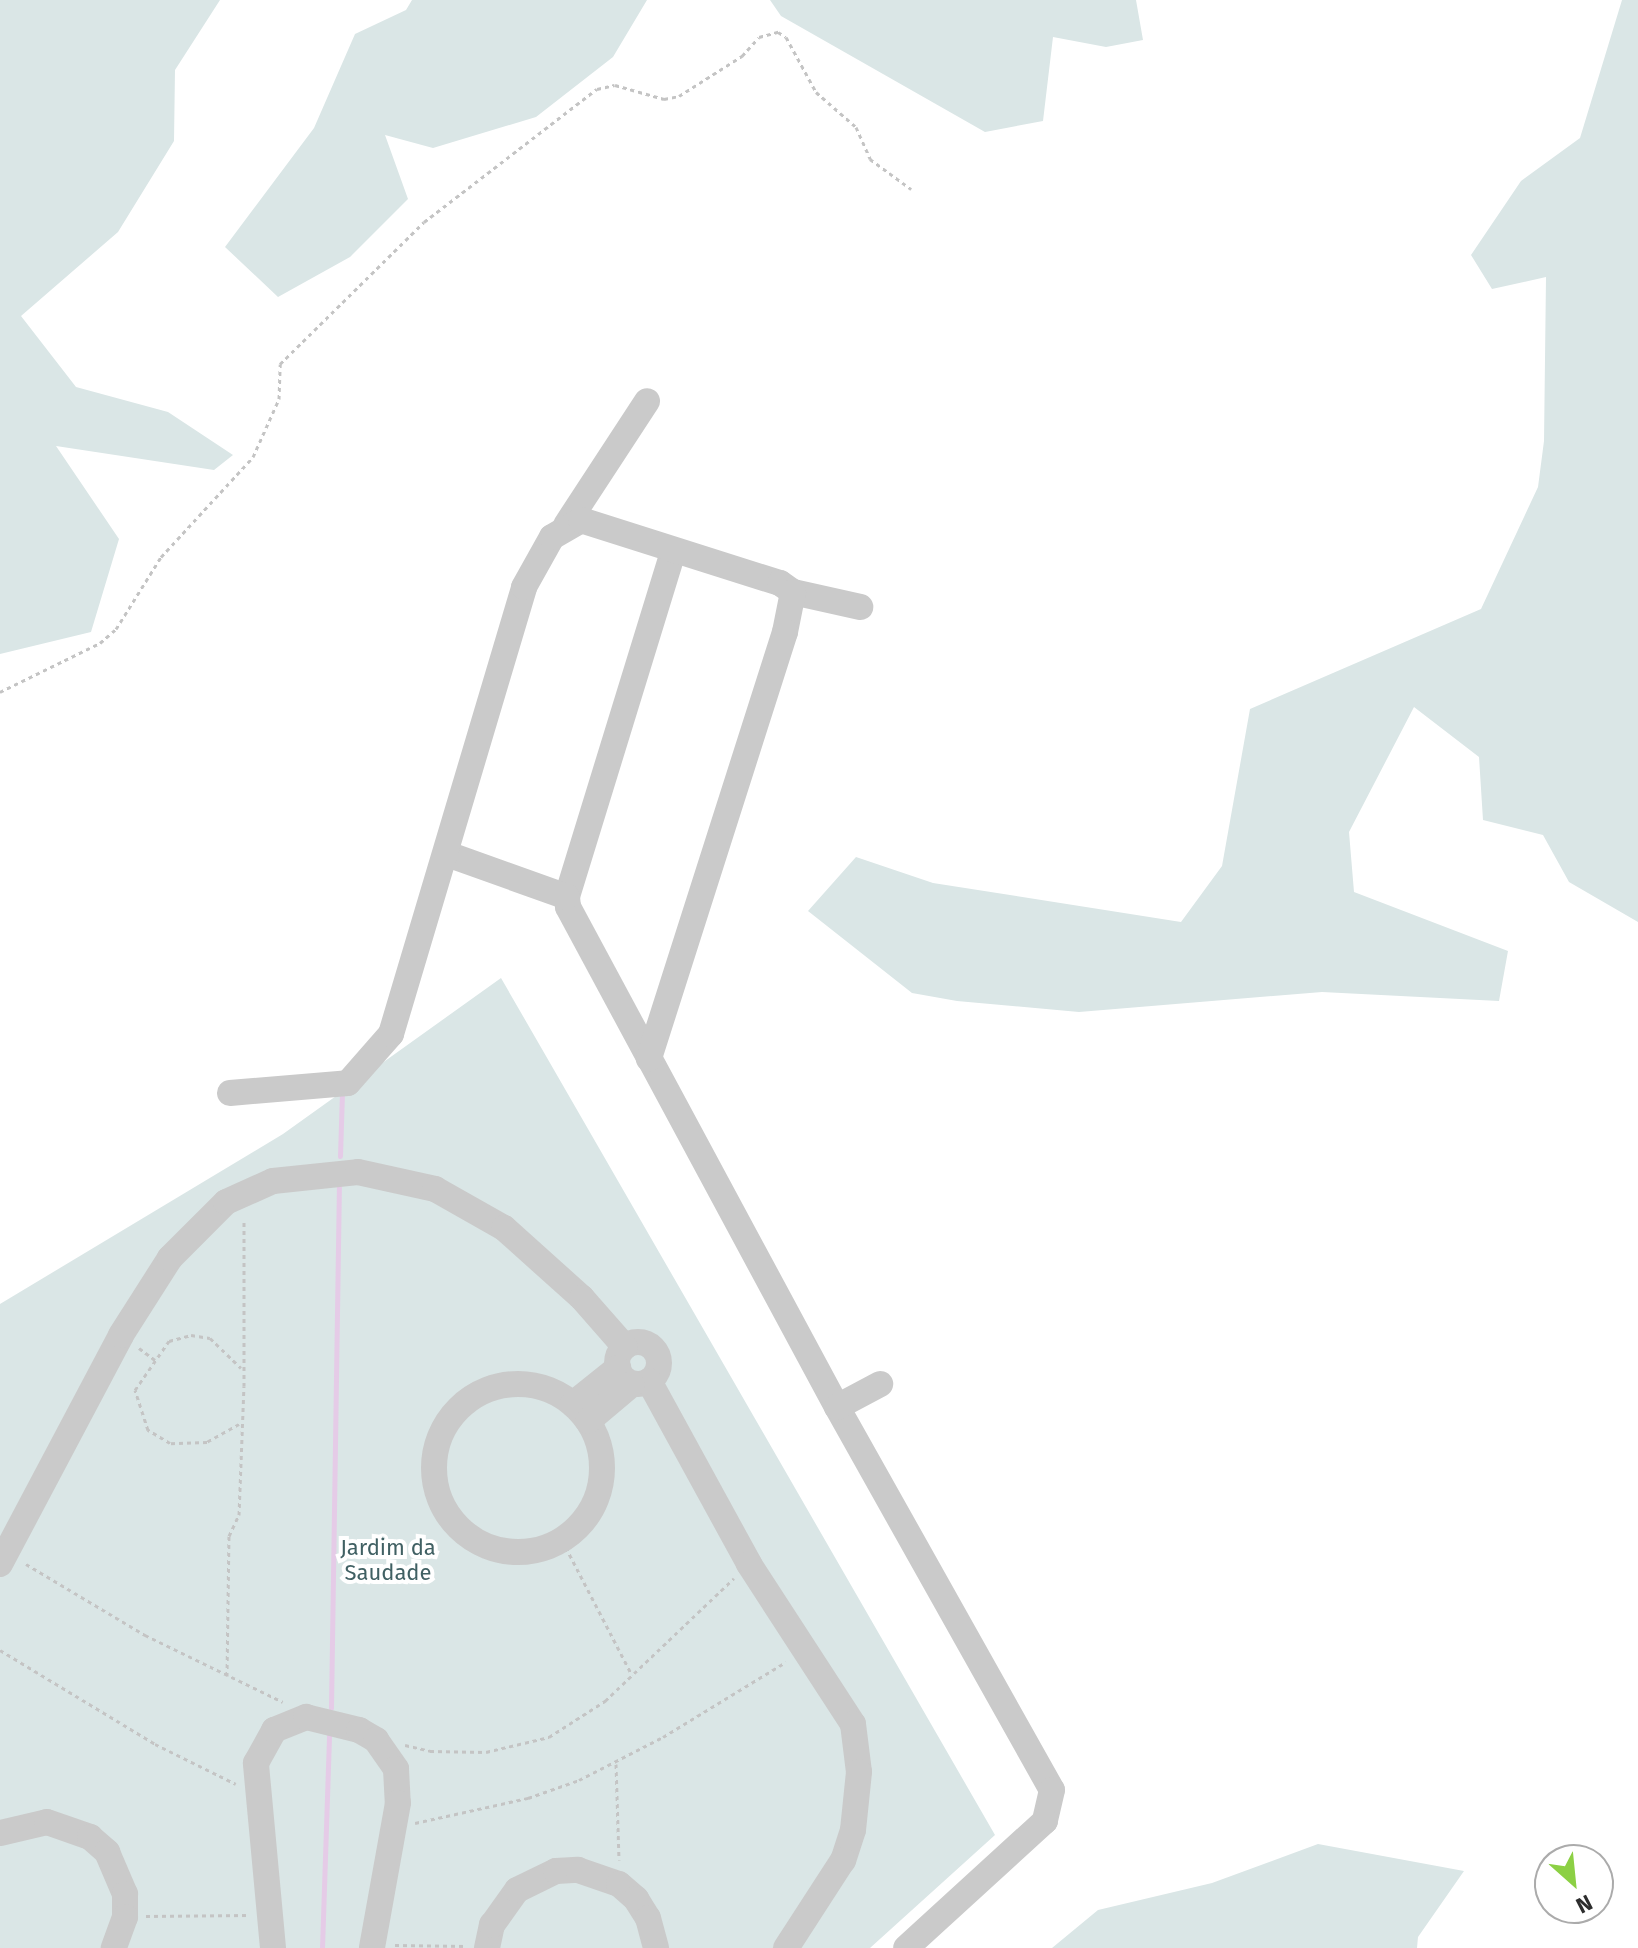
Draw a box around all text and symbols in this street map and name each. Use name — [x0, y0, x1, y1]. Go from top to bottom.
park label: Jardim da Saudade — [340, 1534, 436, 1586]
north arrow — [1534, 1844, 1614, 1924]
text: N — [1572, 1889, 1597, 1919]

